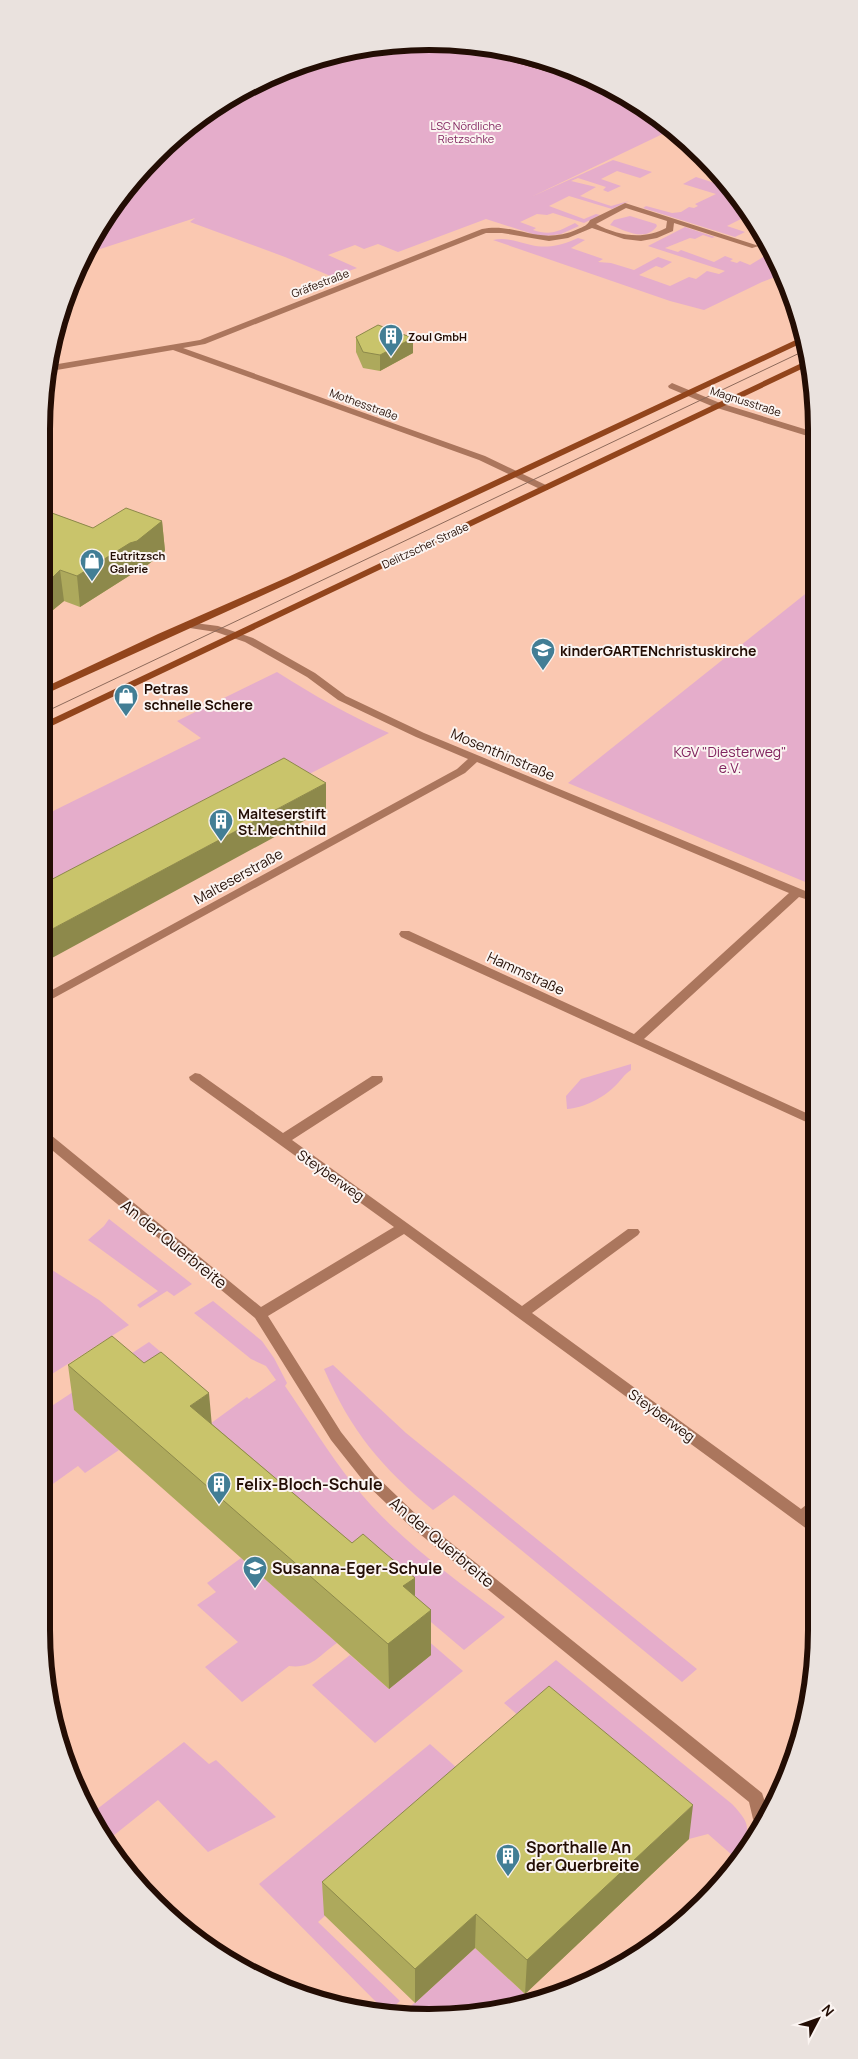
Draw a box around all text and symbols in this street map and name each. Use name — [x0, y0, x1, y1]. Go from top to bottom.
park label: LSG Nördliche Rietzschke — [431, 118, 502, 146]
street label: Gräfestraße — [289, 265, 352, 301]
building icon: Zoul GmbH — [378, 323, 404, 357]
place label: Zoul GmbH — [408, 329, 467, 344]
street label: Magnusstraße — [709, 382, 784, 420]
street label: Mothesstraße — [328, 385, 401, 424]
street label: Delitzscher Straße — [379, 518, 471, 572]
shop icon: Eutritzsch Galerie — [79, 548, 105, 582]
place label: Eutritzsch Galerie — [110, 548, 165, 576]
school or university icon: kinderGARTENchristuskirche — [530, 637, 556, 671]
place label: kinderGARTENchristuskirche — [560, 641, 757, 660]
place label: Petras schnelle Schere — [144, 679, 253, 714]
shop icon: Petras schnelle Schere — [113, 683, 139, 717]
street label: Mosenthinstraße — [448, 724, 558, 784]
park label: KGV "Diesterweg" e.V. — [673, 742, 787, 777]
place label: Malteserstift St.Mechthild — [238, 804, 326, 839]
building icon: Malteserstift St.Mechthild — [208, 808, 234, 842]
street label: Malteserstraße — [190, 844, 286, 908]
street label: Hammstraße — [484, 947, 568, 999]
street label: Steyberweg — [294, 1145, 368, 1205]
street label: An der Querbreite — [116, 1194, 232, 1294]
street label: Steyberweg — [625, 1384, 699, 1446]
building icon: Felix-Bloch-Schule — [206, 1471, 232, 1505]
place label: Felix-Bloch-Schule — [236, 1473, 383, 1495]
street label: An der Querbreite — [385, 1492, 499, 1592]
school or university icon: Susanna-Eger-Schule — [242, 1555, 268, 1589]
place label: Susanna-Eger-Schule — [272, 1557, 443, 1579]
place label: Sporthalle An der Querbreite — [526, 1836, 640, 1876]
building icon: Sporthalle An der Querbreite — [495, 1843, 521, 1877]
north arrow — [793, 1994, 843, 2044]
text: N — [818, 2000, 839, 2020]

